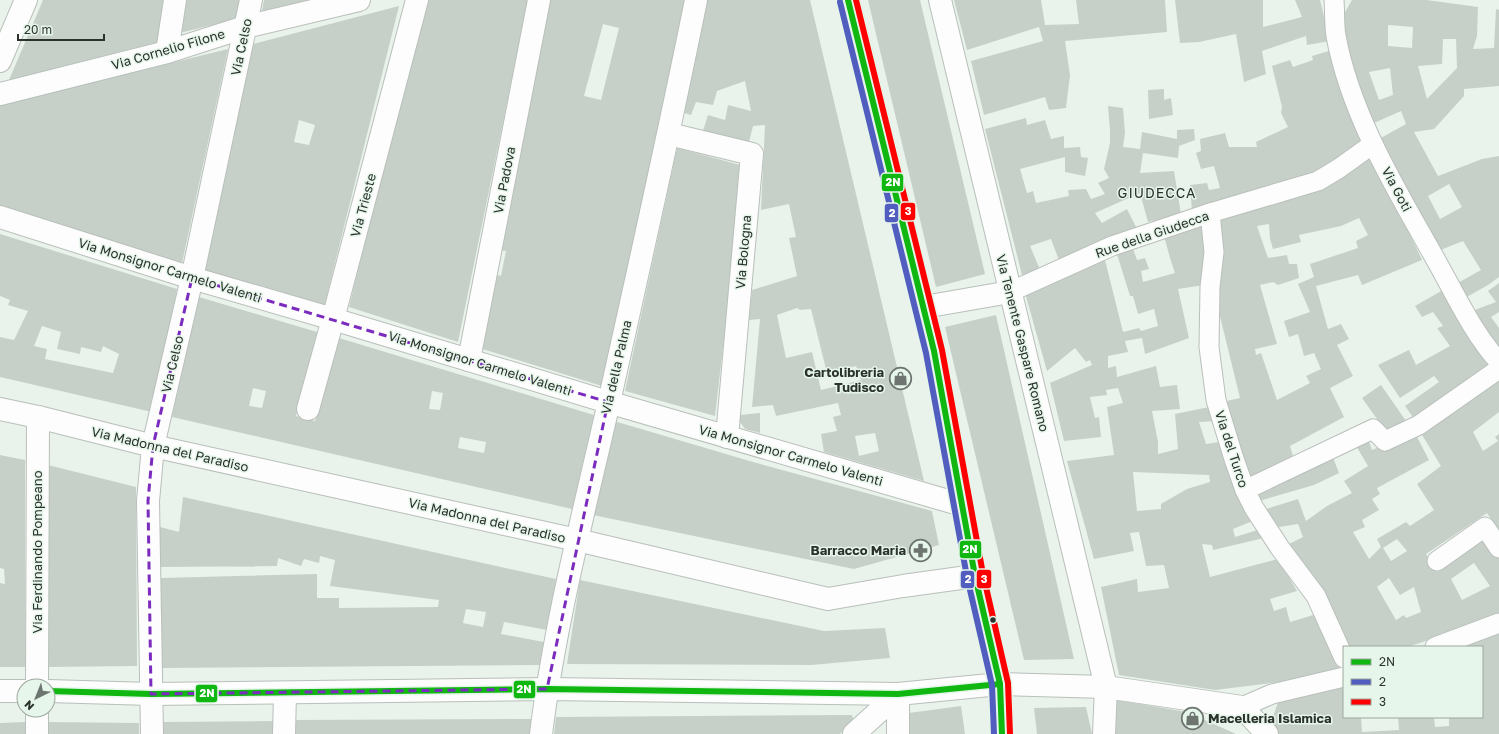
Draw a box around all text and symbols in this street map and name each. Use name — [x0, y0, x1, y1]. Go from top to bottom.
scale bar — [18, 16, 104, 42]
street label: Via Celso — [227, 17, 255, 77]
text: 20 m — [24, 22, 52, 37]
street label: Via Cornelio Filone — [109, 25, 227, 73]
street label: Via Padova — [490, 145, 518, 215]
street label: Via Goti — [1379, 164, 1415, 214]
street label: Via Trieste — [347, 171, 379, 239]
line badge: 2N — [881, 173, 904, 192]
text: 2N — [885, 175, 901, 188]
district label: GIUDECCA — [1118, 184, 1196, 201]
line badge: 3 — [900, 202, 916, 221]
line badge: 2 — [884, 203, 899, 223]
text: 3 — [905, 204, 912, 217]
text: 2 — [889, 206, 896, 219]
street label: Rue della Giudecca — [1093, 207, 1211, 261]
street label: Via Bologna — [732, 214, 754, 290]
street label: Via Monsignor Carmelo Valenti — [76, 234, 264, 306]
street label: Via Tenente Gaspare Romano — [993, 253, 1053, 434]
street label: Via della Palma — [597, 318, 635, 416]
street label: Via Monsignor Carmelo Valenti — [386, 327, 574, 399]
street label: Via Celso — [158, 334, 186, 394]
place label: Cartolibreria Tudisco — [804, 364, 884, 395]
shop icon: Cartolibreria Tudisco — [887, 366, 913, 392]
street label: Via del Turco — [1212, 408, 1252, 490]
street label: Via Monsignor Carmelo Valenti — [697, 421, 885, 489]
street label: Via Madonna del Paradiso — [90, 423, 250, 475]
street label: Via Ferdinando Pompeano — [29, 470, 45, 634]
street label: Via Madonna del Paradiso — [407, 494, 567, 546]
pharmacy icon: Barracco Maria — [908, 537, 934, 563]
line badge: 2N — [959, 540, 982, 559]
place label: Barracco Maria — [811, 542, 906, 558]
text: 2N — [962, 542, 978, 555]
line badge: 3 — [976, 569, 992, 589]
line badge: 2 — [960, 570, 975, 589]
text: 2 — [965, 572, 972, 585]
text: 3 — [981, 572, 988, 585]
unlabelled marker — [988, 615, 998, 625]
legend — [1343, 646, 1483, 718]
text: 2N — [1379, 654, 1395, 669]
text: 2 — [1379, 674, 1386, 689]
north arrow — [16, 678, 56, 718]
line badge: 2N — [513, 680, 536, 699]
text: 2N — [516, 682, 532, 695]
line badge: 2N — [195, 684, 218, 703]
text: 2N — [199, 686, 215, 699]
text: 3 — [1379, 694, 1386, 709]
text: N — [21, 698, 36, 713]
shop icon: Macelleria Islamica — [1180, 705, 1206, 731]
place label: Macelleria Islamica — [1208, 710, 1332, 726]

